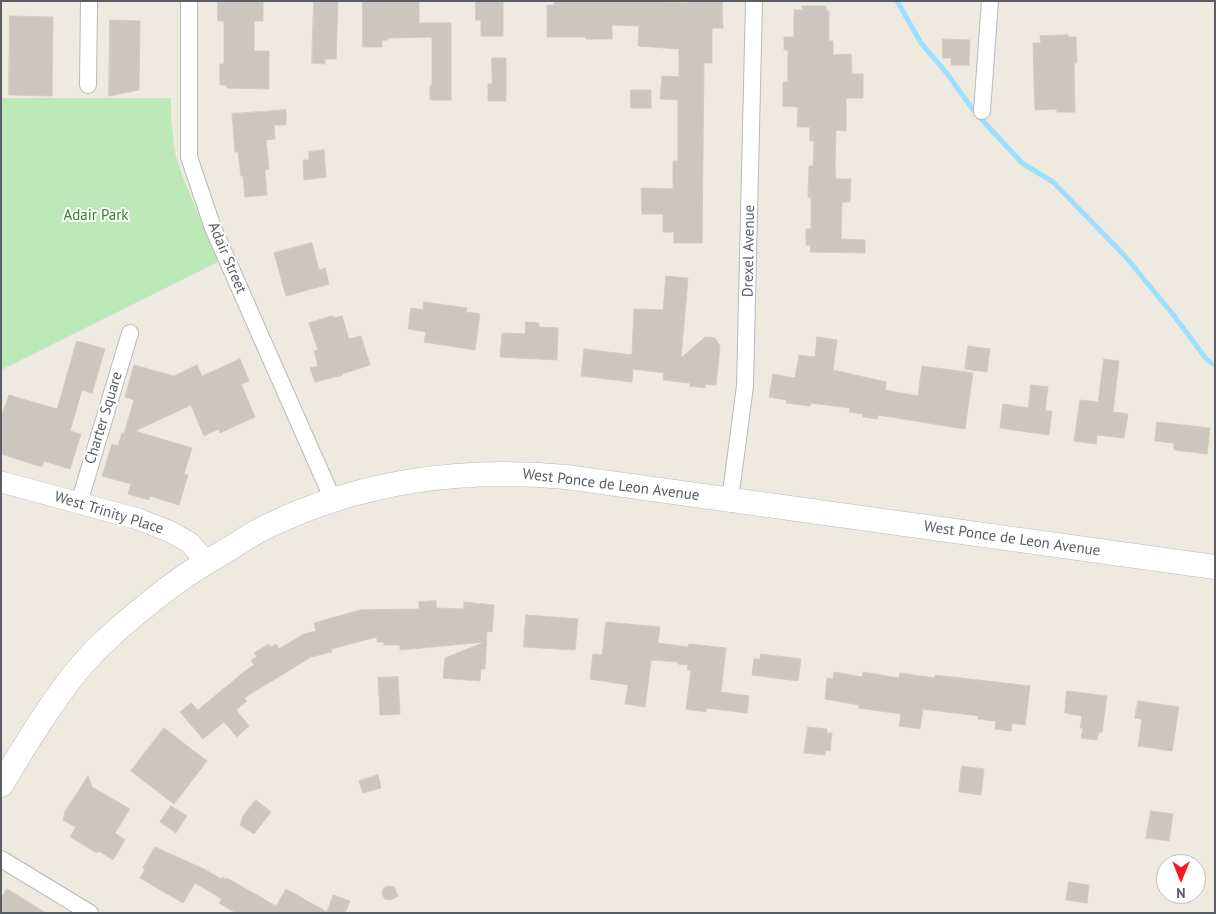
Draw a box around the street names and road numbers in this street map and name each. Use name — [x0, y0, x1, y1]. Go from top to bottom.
street label: Drexel Avenue — [739, 205, 759, 297]
street label: Adair Street — [204, 220, 250, 296]
street label: Charter Square — [81, 370, 127, 466]
street label: West Ponce de Leon Avenue — [522, 465, 700, 505]
street label: West Trinity Place — [52, 488, 166, 538]
street label: West Ponce de Leon Avenue — [923, 518, 1101, 560]

